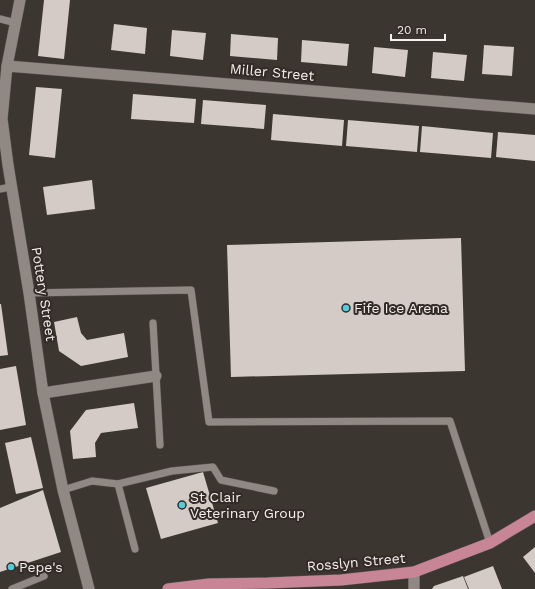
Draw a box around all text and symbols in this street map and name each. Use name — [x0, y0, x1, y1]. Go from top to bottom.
scale bar — [391, 16, 445, 42]
text: 20 m — [397, 23, 427, 37]
street label: Miller Street — [229, 60, 315, 84]
street label: Pottery Street — [29, 246, 59, 342]
place label: Fife Ice Arena — [354, 300, 448, 316]
marker: Fife Ice Arena — [341, 303, 351, 313]
place label: St Clair Veterinary Group — [190, 489, 305, 521]
marker: St Clair Veterinary Group — [177, 500, 187, 510]
street label: Rosslyn Street — [306, 550, 406, 574]
place label: Pepe's — [19, 559, 63, 575]
marker: Pepe's — [6, 562, 16, 572]

